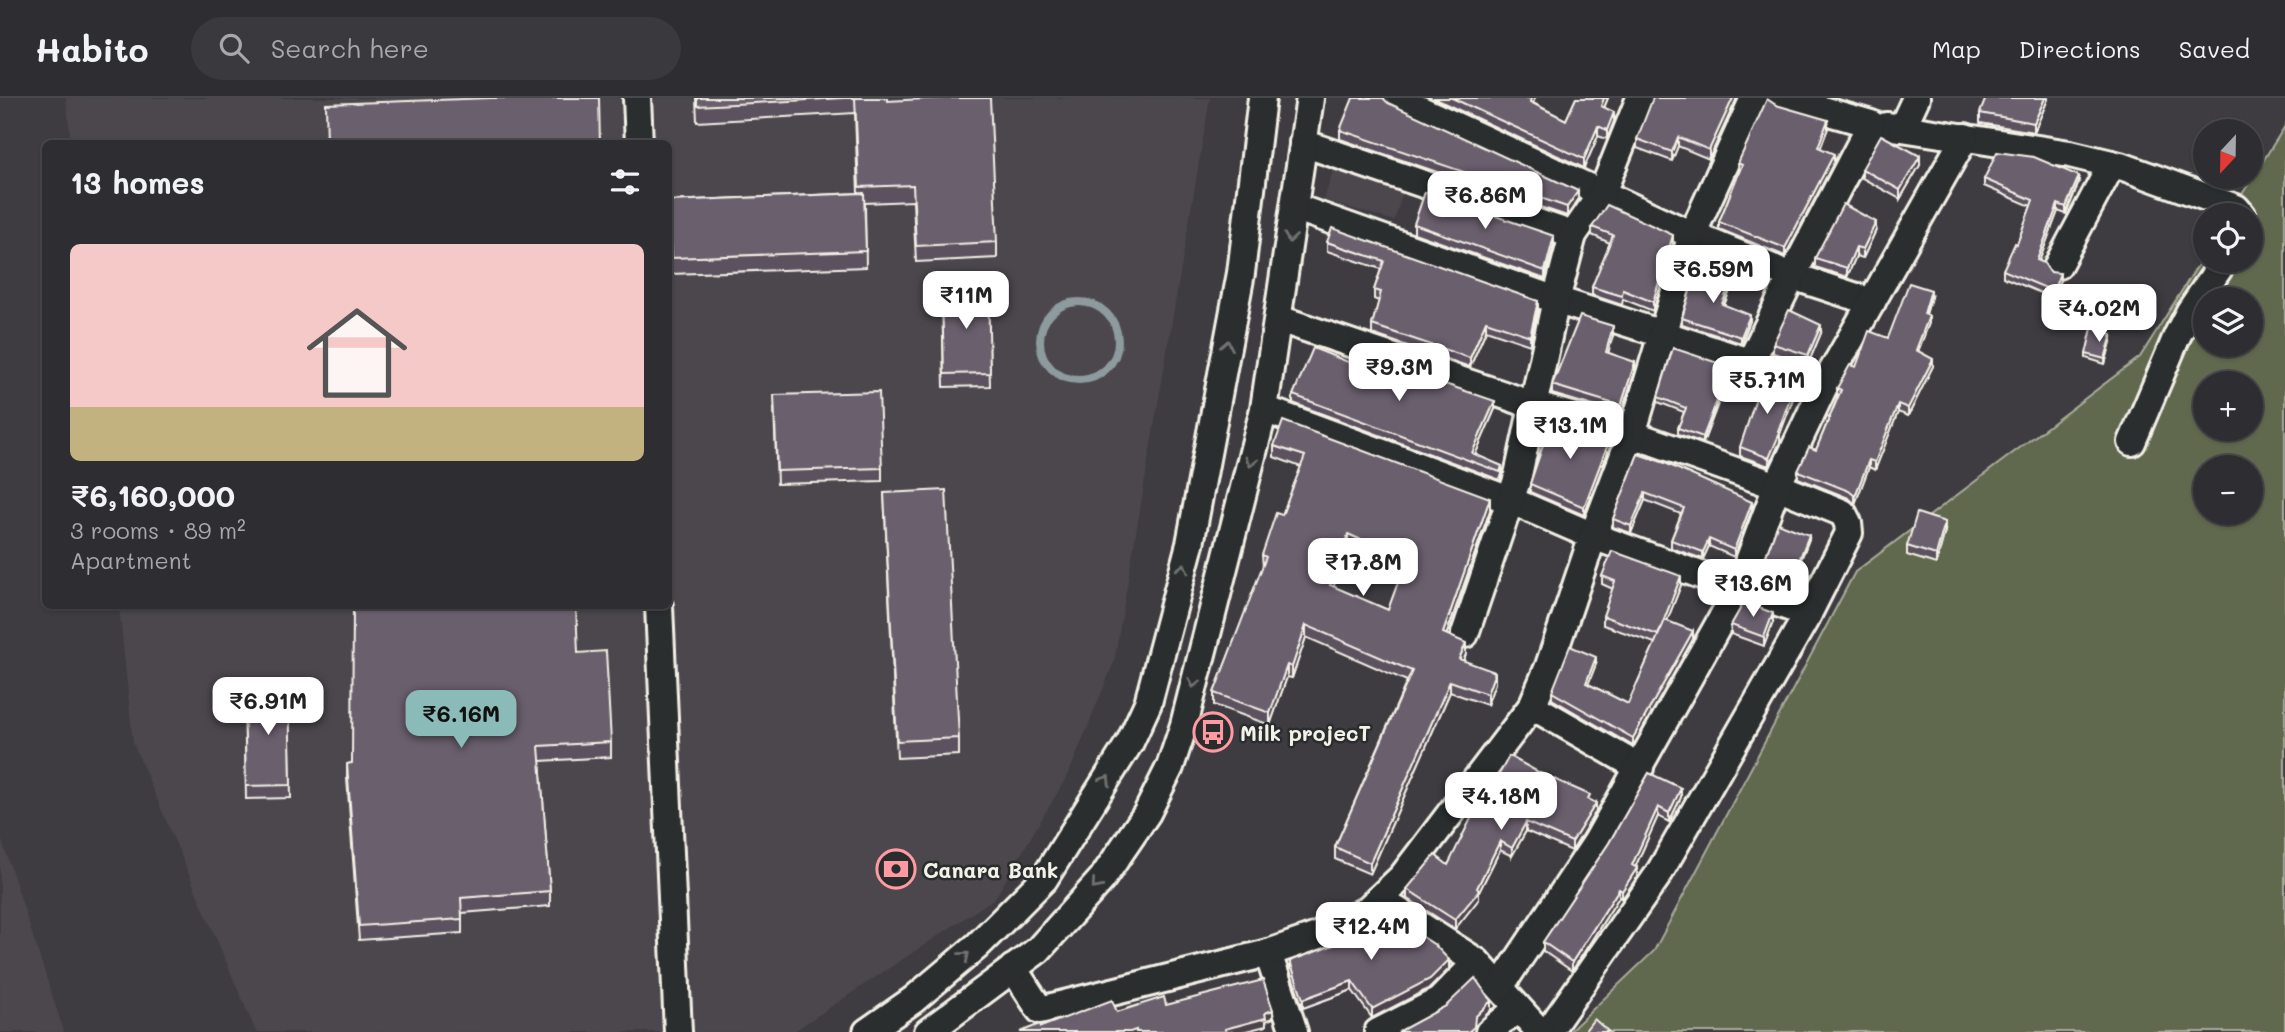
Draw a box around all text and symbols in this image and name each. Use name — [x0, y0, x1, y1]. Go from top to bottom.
search box — [191, 17, 681, 80]
text: Habito — [35, 27, 149, 70]
icon: search — [215, 29, 253, 67]
text: Search here — [271, 31, 429, 65]
text: Map — [1932, 33, 1981, 64]
text: Directions — [2019, 33, 2141, 64]
text: Saved — [2179, 33, 2250, 64]
north arrow — [2193, 119, 2263, 189]
map controls — [2193, 119, 2263, 525]
text: 13 homes — [70, 162, 205, 202]
icon: filters — [606, 163, 644, 201]
pin: ₹6.86M — [1428, 172, 1542, 231]
text: ₹6.86M — [1443, 179, 1527, 209]
button: locate — [2193, 203, 2263, 273]
one-way arrow — [1282, 233, 1297, 244]
pin: ₹6.59M — [1656, 246, 1770, 305]
text: ₹6.59M — [1672, 253, 1754, 283]
pin: ₹11M — [925, 272, 1007, 331]
text: ₹11M — [939, 279, 993, 309]
pin: ₹4.02M — [2042, 285, 2156, 344]
button: layers — [2193, 287, 2263, 357]
icon: home — [294, 290, 420, 416]
text: ₹4.02M — [2057, 292, 2141, 322]
one-way arrow — [1219, 339, 1234, 350]
pin: ₹9.3M — [1350, 344, 1448, 403]
text: ₹9.3M — [1365, 351, 1433, 381]
pin: ₹5.71M — [1710, 356, 1824, 416]
text: ₹5.71M — [1728, 364, 1806, 394]
button: + — [2193, 371, 2263, 441]
pin: ₹13.1M — [1513, 402, 1627, 461]
text: ₹13.1M — [1532, 409, 1608, 439]
button: − — [2193, 455, 2263, 525]
one-way arrow — [1245, 456, 1259, 468]
text: ₹6,160,000 — [70, 475, 235, 515]
text: 3 rooms · 89 m² — [70, 515, 246, 545]
pin: ₹17.8M — [1306, 538, 1420, 598]
text: Apartment — [70, 545, 192, 575]
text: ₹17.8M — [1324, 546, 1402, 576]
pin: ₹13.6M — [1696, 560, 1810, 619]
one-way arrow — [1175, 562, 1189, 574]
text: ₹13.6M — [1714, 567, 1792, 597]
one-way arrow — [1188, 677, 1202, 689]
pin: ₹6.91M — [211, 678, 325, 737]
text: ₹6.91M — [229, 685, 307, 715]
pin: ₹6.16M — [404, 690, 518, 750]
text: ₹6.16M — [422, 698, 500, 728]
bus stop icon: Milk projecT — [1192, 711, 1234, 753]
place label: Milk projecT — [1240, 719, 1371, 746]
pin: ₹4.18M — [1444, 772, 1558, 832]
one-way arrow — [1097, 774, 1110, 787]
text: ₹4.18M — [1461, 780, 1541, 810]
bank icon: Canara Bank — [875, 848, 917, 890]
place label: Canara Bank — [923, 856, 1058, 883]
one-way arrow — [1092, 877, 1104, 890]
pin: ₹12.4M — [1314, 902, 1428, 962]
text: ₹12.4M — [1332, 910, 1410, 940]
one-way arrow — [956, 952, 969, 964]

